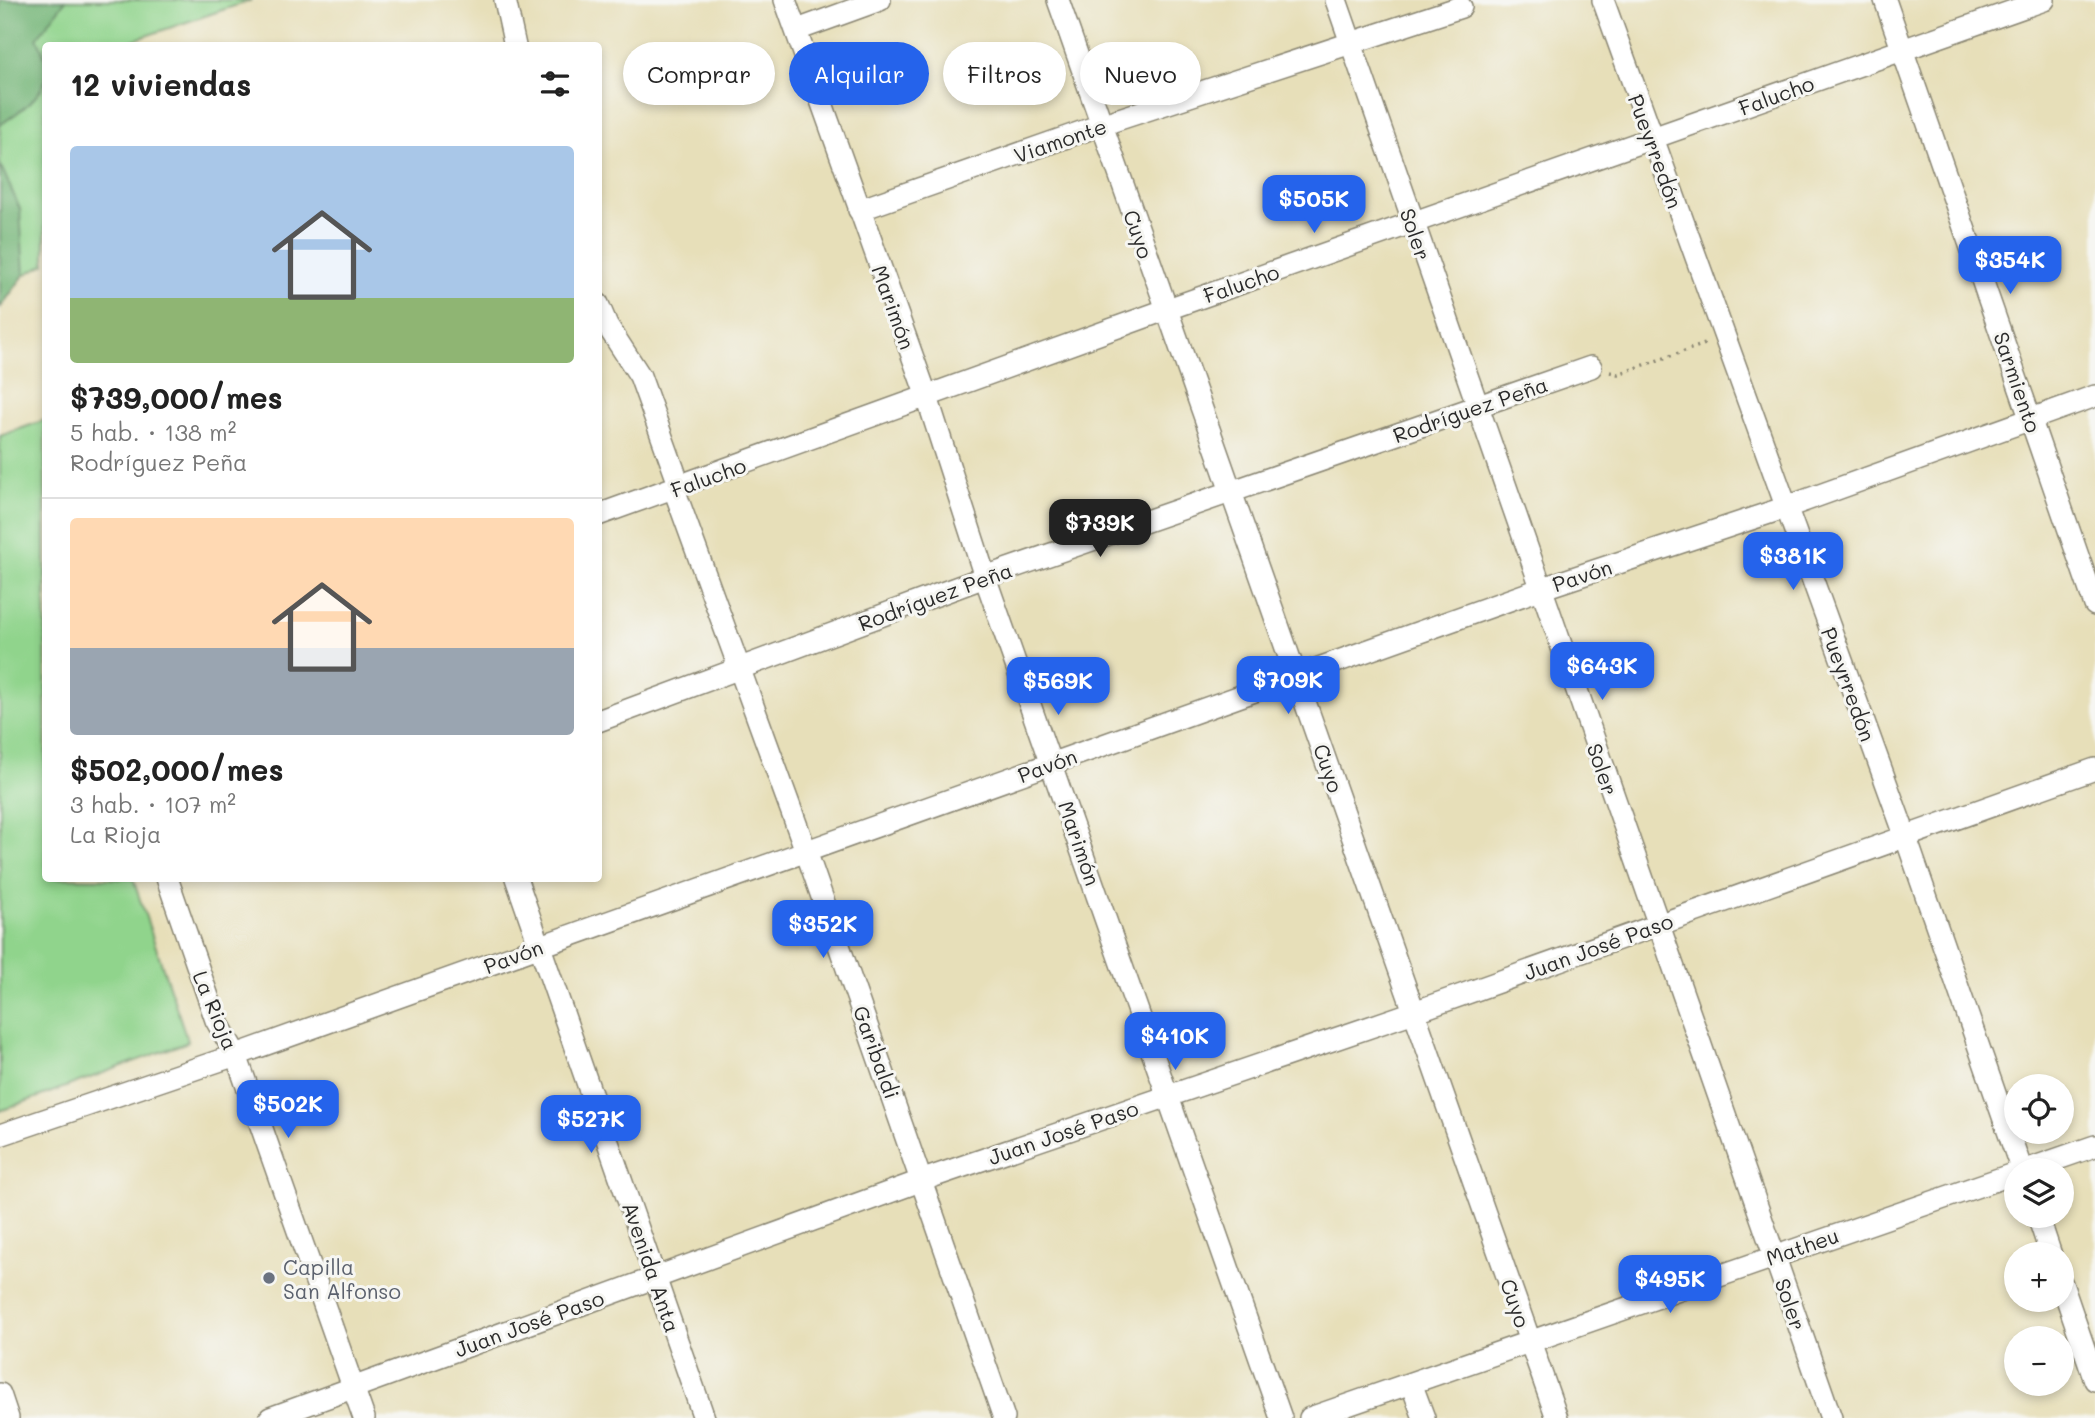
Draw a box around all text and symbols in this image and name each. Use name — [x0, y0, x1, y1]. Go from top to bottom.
chip: Comprar — [623, 42, 775, 105]
chip: Alquilar — [789, 42, 929, 105]
chip: Filtros — [943, 42, 1066, 105]
chip: Nuevo — [1080, 42, 1201, 105]
text: 12 viviendas — [70, 64, 251, 104]
icon: filters — [536, 65, 574, 103]
street label: Falucho — [1735, 69, 1817, 121]
street label: Pueyrredón — [1623, 90, 1689, 212]
street label: Viamonte — [1010, 112, 1110, 168]
pin: $505K — [1265, 176, 1363, 235]
text: $505K — [1278, 183, 1350, 213]
icon: home — [259, 192, 385, 318]
street label: Soler — [1395, 205, 1437, 263]
street label: Cuyo — [1118, 206, 1160, 262]
pin: $354K — [1961, 236, 2059, 296]
text: $354K — [1974, 244, 2046, 274]
street label: Falucho — [1200, 258, 1282, 308]
street label: Marimón — [866, 261, 922, 353]
street label: Sarmiento — [1988, 328, 2048, 436]
street label: Rodríguez Peña — [1389, 370, 1551, 448]
text: $739,000/mes — [70, 377, 283, 417]
text: 5 hab. · 138 m² — [70, 417, 236, 447]
text: Rodríguez Peña — [70, 447, 247, 477]
street label: Falucho — [667, 451, 749, 503]
pin: $739K — [1051, 500, 1149, 559]
text: $739K — [1065, 507, 1135, 537]
pin: $381K — [1744, 532, 1842, 592]
text: $381K — [1759, 540, 1827, 570]
street label: Pavón — [1549, 553, 1615, 597]
street label: Rodríguez Peña — [854, 556, 1016, 636]
icon: home — [259, 564, 385, 690]
street label: Pueyrredón — [1816, 623, 1882, 745]
pin: $643K — [1553, 642, 1651, 702]
text: $643K — [1566, 650, 1638, 680]
pin: $709K — [1239, 656, 1337, 716]
pin: $569K — [1009, 658, 1107, 717]
text: $709K — [1253, 664, 1323, 694]
text: $569K — [1023, 665, 1093, 695]
street label: Cuyo — [1308, 740, 1350, 796]
street label: Soler — [1582, 740, 1624, 798]
street label: Pavón — [1014, 742, 1080, 788]
text: $502,000/mes — [70, 749, 284, 789]
text: 3 hab. · 107 m² — [70, 789, 236, 819]
street label: Marimón — [1053, 797, 1107, 889]
text: La Rioja — [70, 819, 161, 849]
pin: $352K — [774, 900, 872, 960]
street label: Juan José Paso — [1520, 906, 1676, 986]
text: $352K — [788, 908, 858, 938]
street label: Pavón — [480, 933, 546, 979]
street label: La Rioja — [187, 966, 245, 1054]
street label: Garibaldi — [848, 1002, 906, 1102]
pin: $410K — [1126, 1012, 1224, 1072]
text: $410K — [1141, 1020, 1209, 1050]
map controls — [2004, 1074, 2074, 1396]
button: locate — [2004, 1074, 2074, 1144]
pin: $502K — [239, 1080, 337, 1140]
text: $502K — [253, 1088, 323, 1118]
street label: Juan José Paso — [984, 1094, 1142, 1170]
pin: $527K — [542, 1096, 640, 1155]
text: $527K — [557, 1103, 625, 1133]
button: layers — [2004, 1158, 2074, 1228]
street label: Avenida Anta — [617, 1198, 687, 1336]
street label: Matheu — [1762, 1221, 1842, 1271]
button: + — [2004, 1242, 2074, 1312]
place label: Capilla San Alfonso — [283, 1253, 401, 1304]
pin: $495K — [1621, 1256, 1719, 1315]
text: $495K — [1634, 1263, 1706, 1293]
marker: Capilla San Alfonso — [261, 1270, 277, 1286]
street label: Cuyo — [1495, 1275, 1537, 1331]
street label: Soler — [1770, 1275, 1812, 1333]
street label: Juan José Paso — [451, 1283, 607, 1363]
button: − — [2004, 1326, 2074, 1396]

